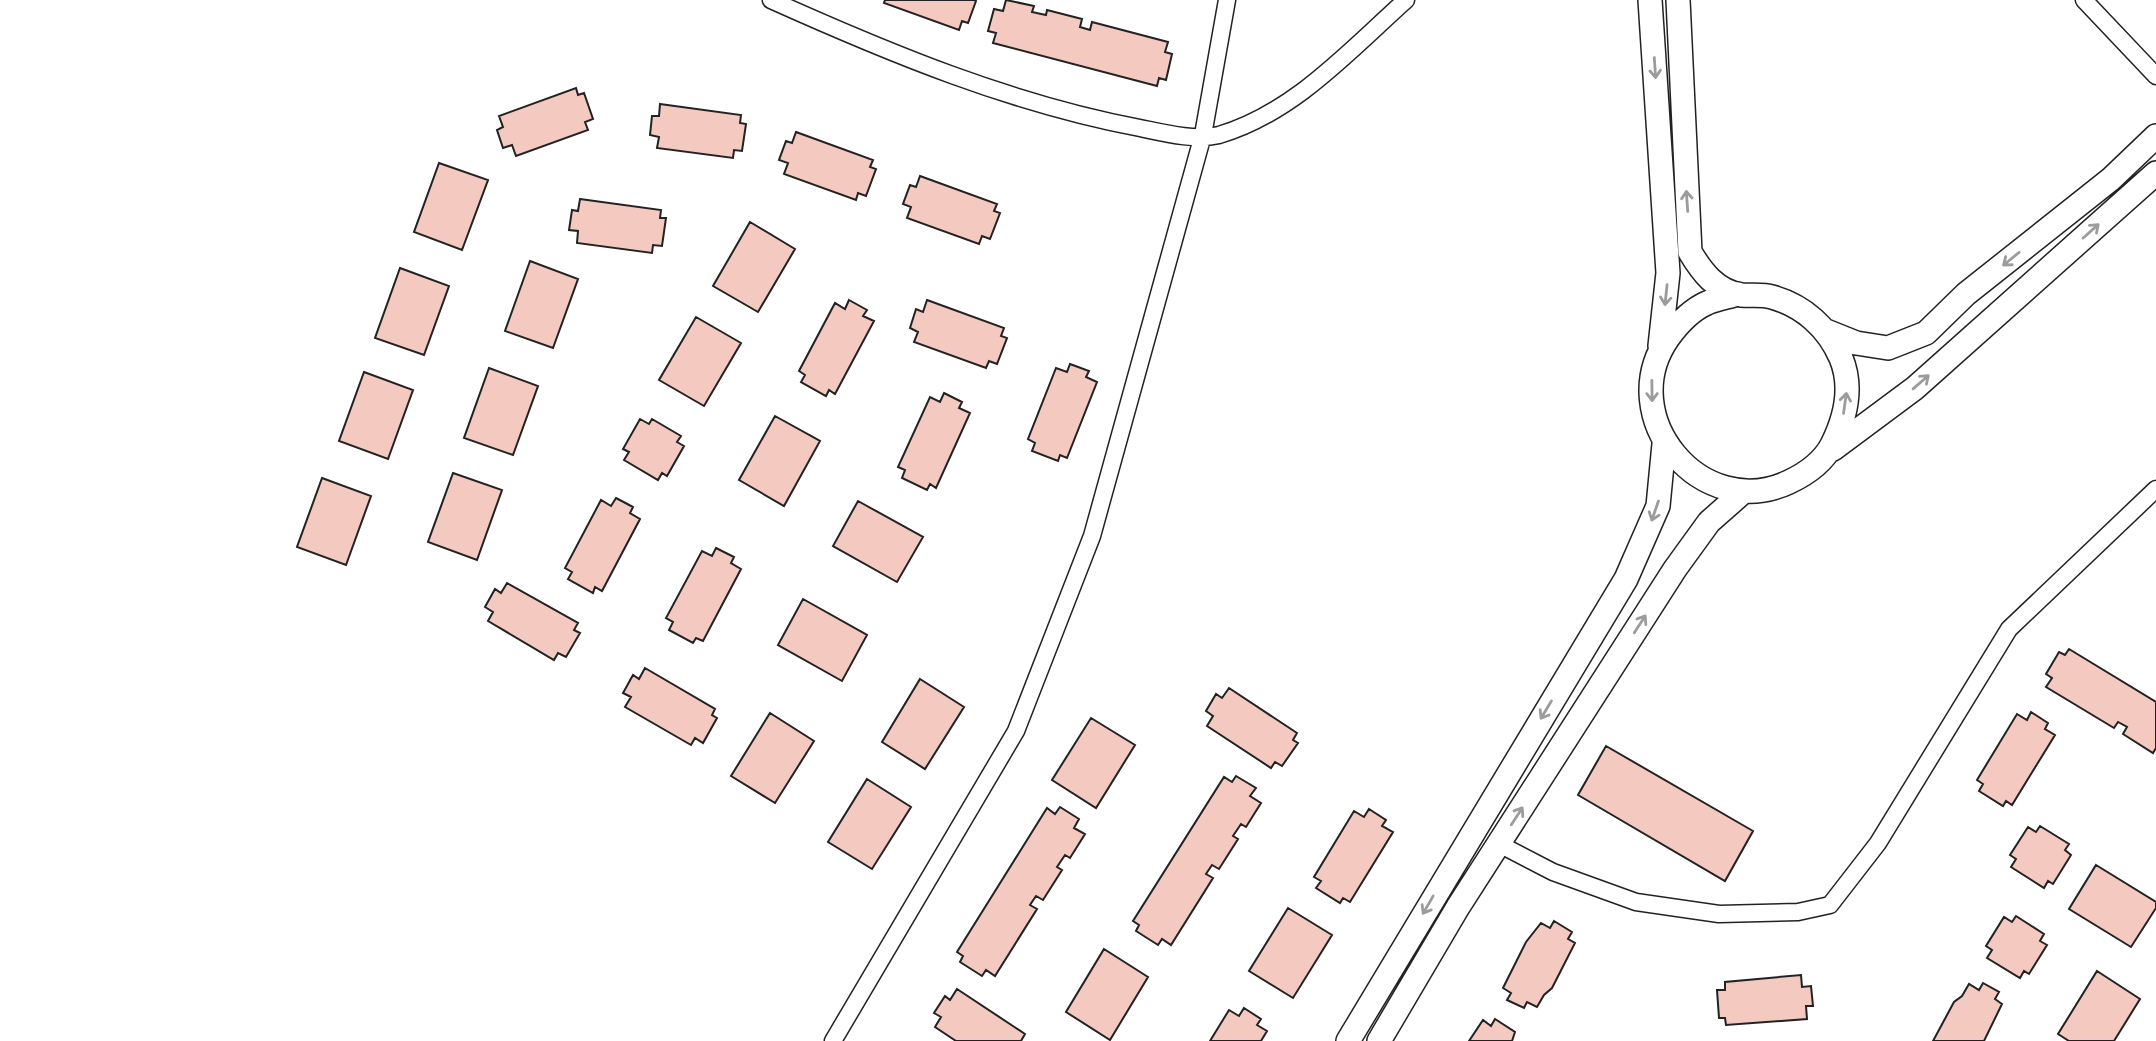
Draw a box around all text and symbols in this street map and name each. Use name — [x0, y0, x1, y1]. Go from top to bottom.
one-way arrow — [1649, 56, 1662, 79]
one-way arrow — [1680, 190, 1693, 212]
one-way arrow — [2082, 223, 2100, 239]
one-way arrow — [2002, 251, 2020, 267]
one-way arrow — [1659, 283, 1672, 306]
one-way arrow — [1912, 374, 1930, 390]
one-way arrow — [1645, 379, 1658, 402]
one-way arrow — [1839, 392, 1852, 415]
one-way arrow — [1648, 500, 1660, 522]
one-way arrow — [1633, 615, 1647, 635]
one-way arrow — [1538, 700, 1552, 720]
one-way arrow — [1510, 806, 1524, 826]
one-way arrow — [1420, 894, 1434, 914]

